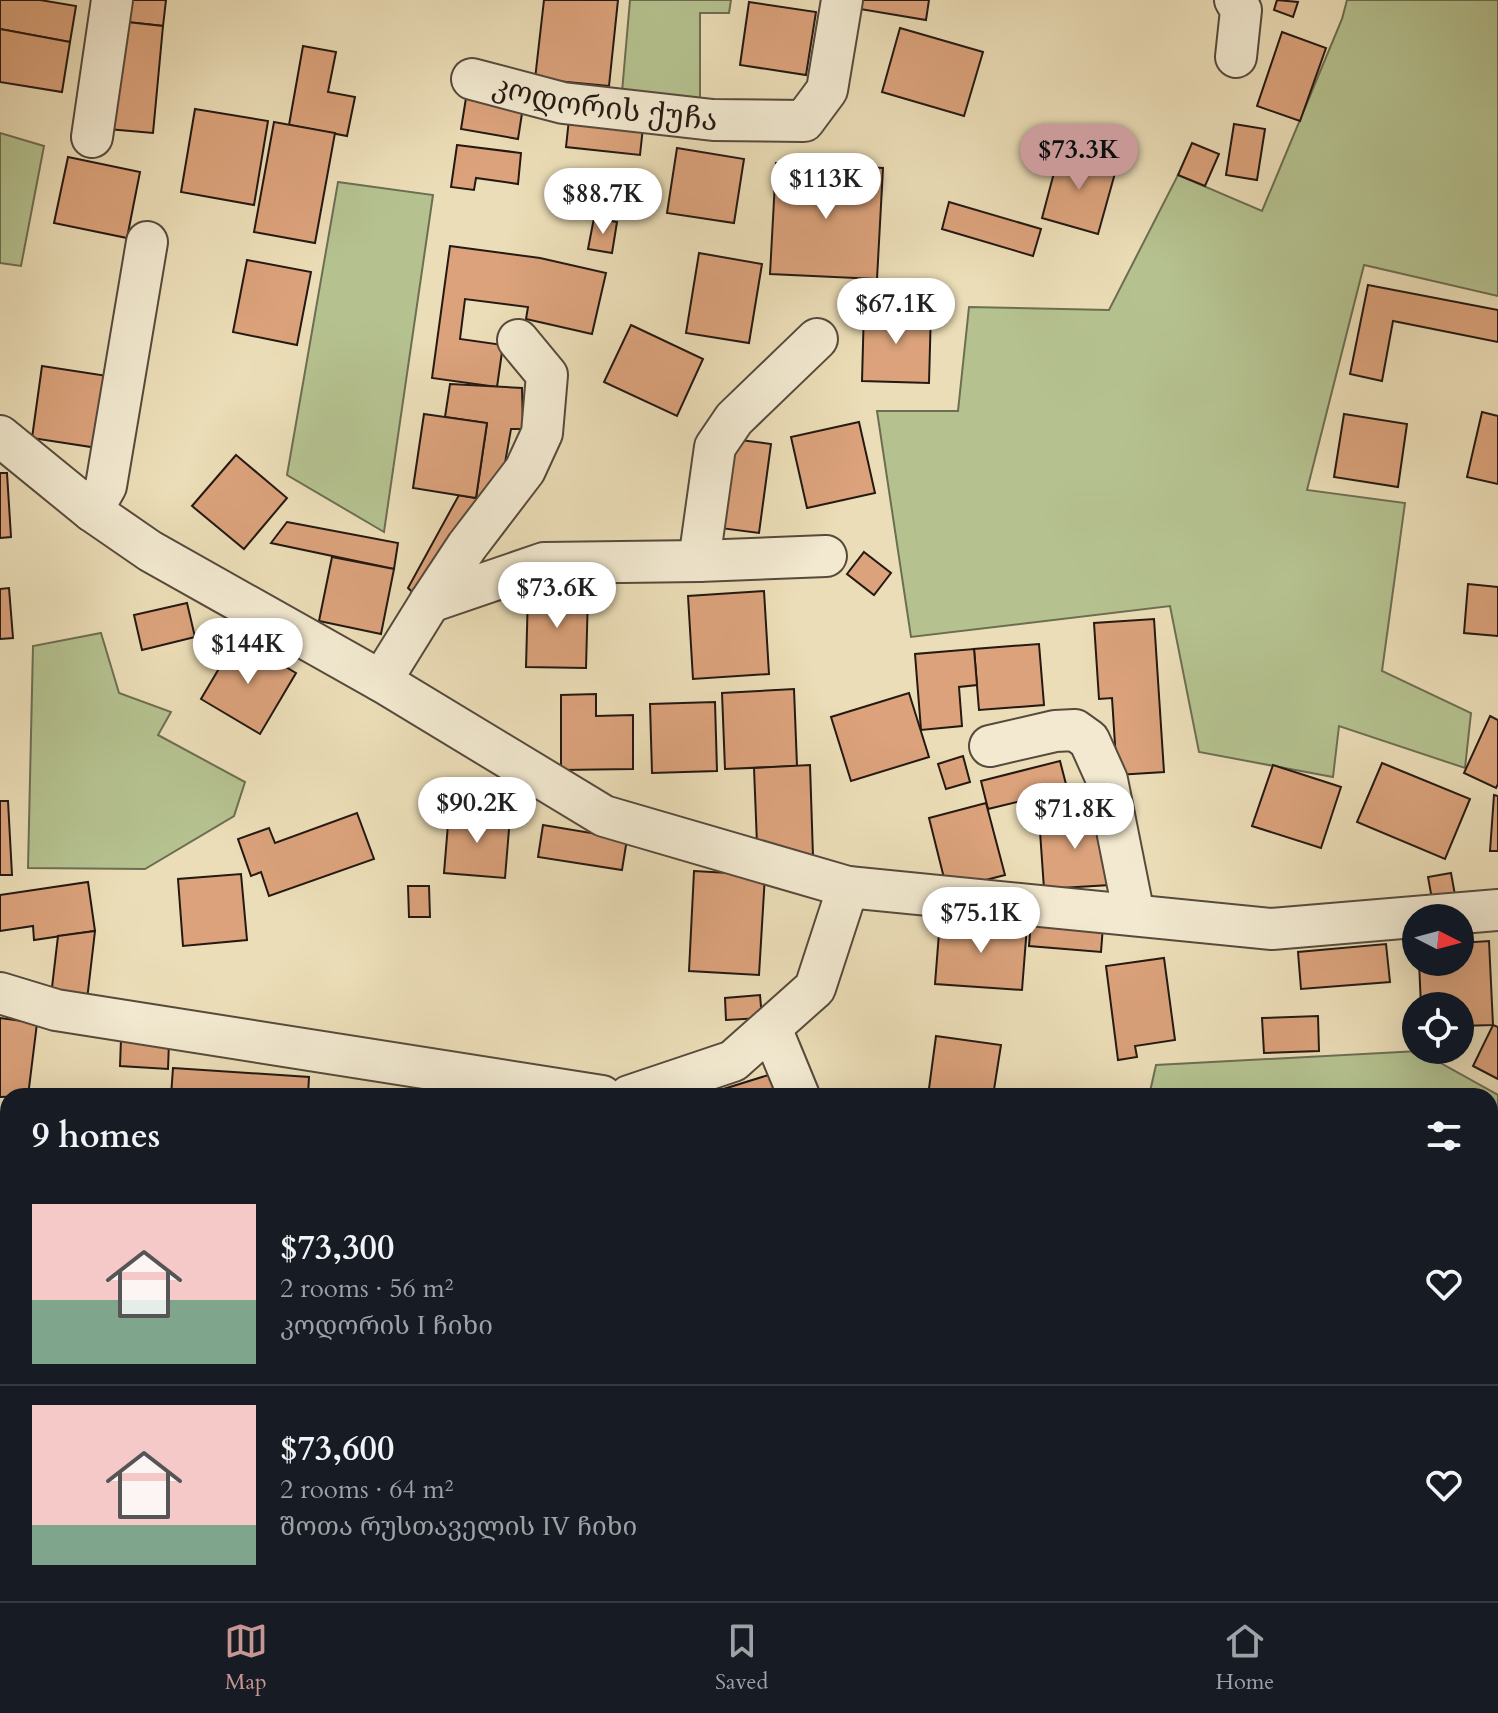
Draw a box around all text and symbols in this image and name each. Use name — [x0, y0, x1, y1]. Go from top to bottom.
street label: კოდორის ქუჩა — [488, 65, 720, 141]
pin: $73.3K — [1014, 124, 1144, 192]
text: $73.3K — [1038, 132, 1120, 167]
pin: $113K — [770, 153, 882, 221]
text: $113K — [789, 161, 863, 196]
pin: $88.7K — [538, 168, 668, 236]
text: $88.7K — [562, 176, 644, 211]
pin: $67.1K — [831, 278, 961, 346]
text: $67.1K — [855, 286, 937, 321]
pin: $73.6K — [492, 562, 622, 630]
text: $73.6K — [516, 570, 598, 605]
pin: $144K — [192, 618, 304, 686]
text: $144K — [211, 626, 285, 661]
pin: $90.2K — [412, 777, 542, 845]
pin: $71.8K — [1010, 783, 1140, 851]
text: $90.2K — [436, 785, 518, 820]
text: $71.8K — [1034, 791, 1116, 826]
pin: $75.1K — [916, 887, 1046, 955]
text: $75.1K — [940, 895, 1022, 930]
north arrow — [1402, 904, 1474, 976]
map controls — [1402, 904, 1474, 1064]
button: locate — [1402, 992, 1474, 1064]
text: 9 homes — [32, 1113, 160, 1159]
icon: filters — [1422, 1114, 1466, 1158]
text: $73,300 — [280, 1225, 394, 1271]
icon: home — [96, 1236, 192, 1332]
icon: heart — [1422, 1262, 1466, 1306]
text: 2 rooms · 56 m² — [280, 1271, 453, 1306]
text: კოდორის I ჩიხი — [280, 1308, 493, 1343]
text: $73,600 — [280, 1426, 394, 1472]
icon: home — [96, 1437, 192, 1533]
icon: heart — [1422, 1463, 1466, 1507]
text: 2 rooms · 64 m² — [280, 1472, 453, 1507]
text: შოთა რუსთაველის IV ჩიხი — [280, 1509, 637, 1544]
tab: Map — [224, 1619, 268, 1697]
tab: Saved — [715, 1619, 768, 1697]
tab: Home — [1215, 1619, 1274, 1697]

